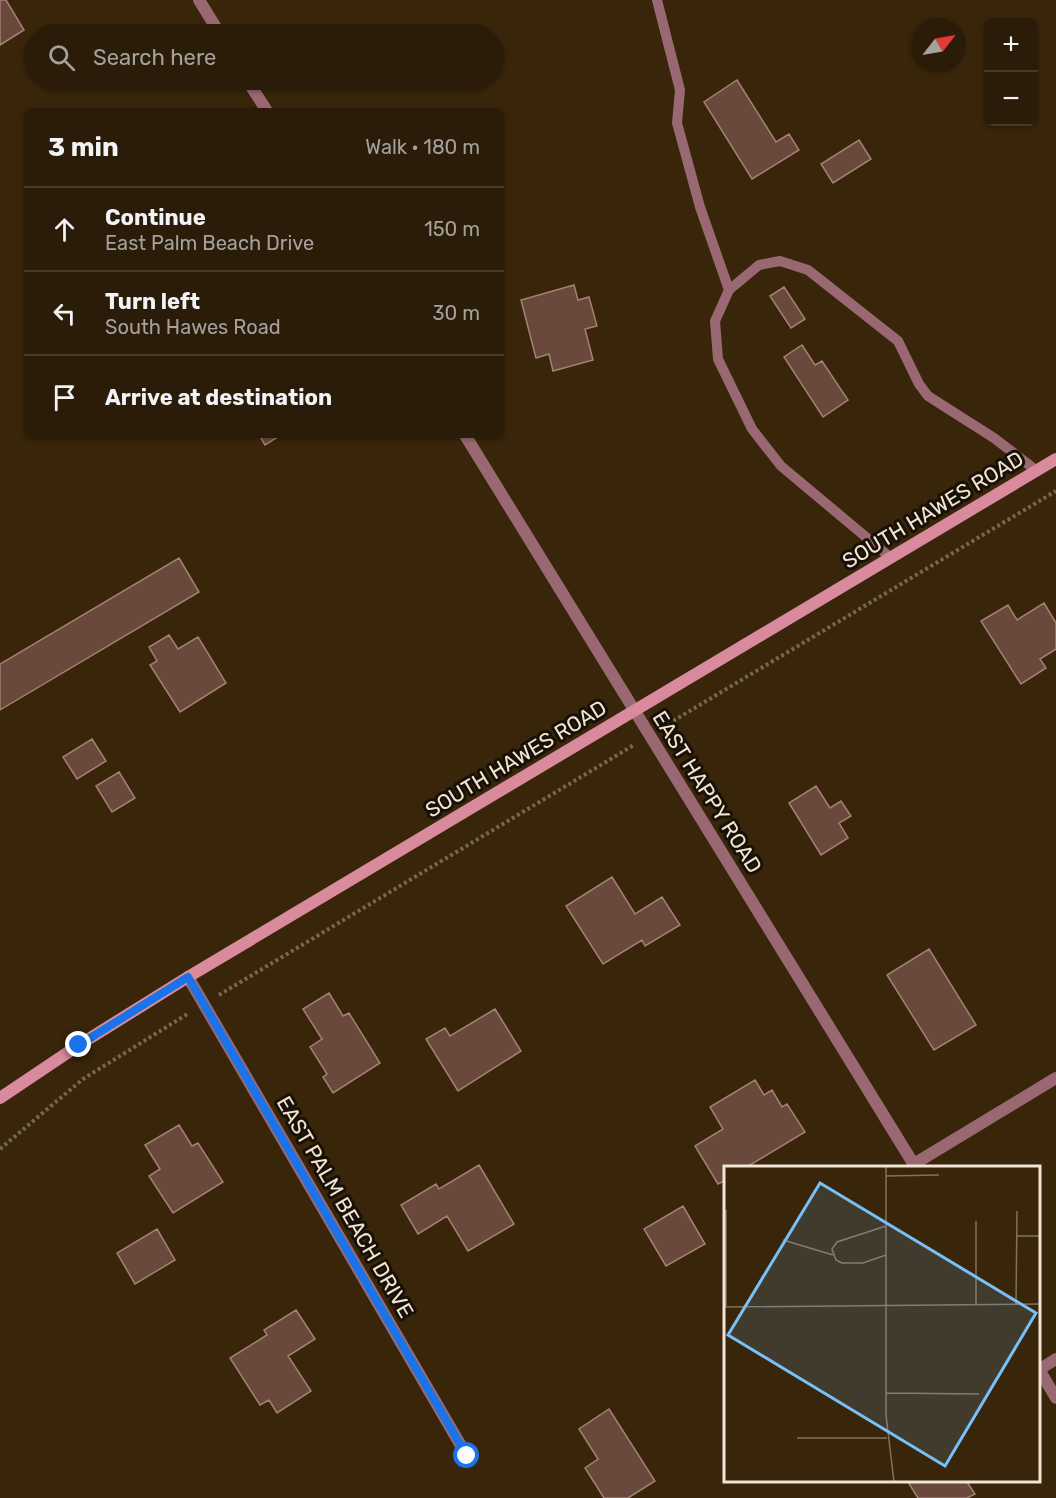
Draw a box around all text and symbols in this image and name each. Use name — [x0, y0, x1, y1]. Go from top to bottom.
north arrow — [912, 18, 966, 72]
map controls — [984, 18, 1038, 126]
button: + — [984, 18, 1038, 72]
search box — [24, 24, 504, 90]
icon: search — [45, 41, 78, 74]
text: Search here — [93, 44, 216, 71]
button: − — [984, 72, 1038, 126]
text: 3 min — [48, 132, 119, 163]
text: Walk · 180 m — [365, 135, 480, 159]
text: Continue — [105, 204, 206, 231]
icon: ahead — [48, 213, 81, 246]
text: 150 m — [424, 217, 480, 241]
text: East Palm Beach Drive — [105, 231, 314, 255]
text: Turn left — [105, 288, 200, 315]
icon: left — [48, 297, 81, 330]
text: 30 m — [433, 301, 480, 325]
text: South Hawes Road — [105, 315, 281, 339]
icon: arrive — [48, 381, 81, 414]
text: Arrive at destination — [105, 384, 332, 411]
street label: SOUTH HAWES ROAD — [838, 446, 1028, 574]
street label: SOUTH HAWES ROAD — [421, 695, 611, 823]
street label: EAST HAPPY ROAD — [647, 706, 767, 877]
route end — [65, 1031, 91, 1057]
street label: EAST PALM BEACH DRIVE — [272, 1092, 419, 1322]
inset map — [724, 1166, 1041, 1483]
route start — [453, 1442, 479, 1468]

